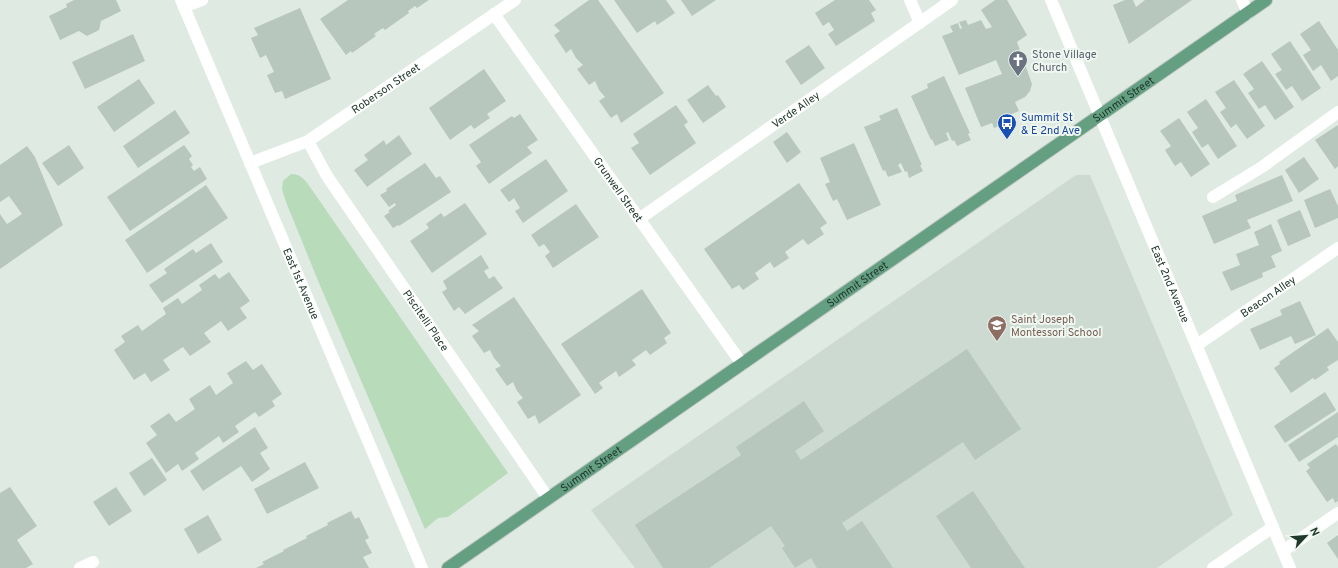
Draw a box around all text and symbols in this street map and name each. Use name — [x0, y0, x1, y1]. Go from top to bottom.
place label: Stone Village Church — [1032, 48, 1097, 75]
church icon: Stone Village Church — [1007, 49, 1029, 77]
street label: Roberson Street — [349, 61, 423, 117]
street label: Summit Street — [1090, 74, 1157, 126]
street label: Verde Alley — [769, 89, 823, 132]
place label: Summit St & E 2nd Ave — [1021, 111, 1080, 138]
bus stop icon: Summit St & E 2nd Ave — [996, 112, 1018, 140]
street label: Grunwell Street — [590, 155, 645, 225]
street label: East 2nd Avenue — [1147, 244, 1192, 325]
street label: East 1st Avenue — [279, 246, 322, 322]
street label: Summit Street — [824, 259, 891, 311]
street label: Beacon Alley — [1238, 273, 1299, 321]
street label: Piscitelli Place — [399, 288, 451, 355]
place label: Saint Joseph Montessori School — [1011, 313, 1101, 340]
school or university icon: Saint Joseph Montessori School — [986, 314, 1008, 342]
street label: Summit Street — [558, 443, 625, 496]
north arrow — [1286, 516, 1326, 556]
text: N — [1306, 525, 1322, 539]

